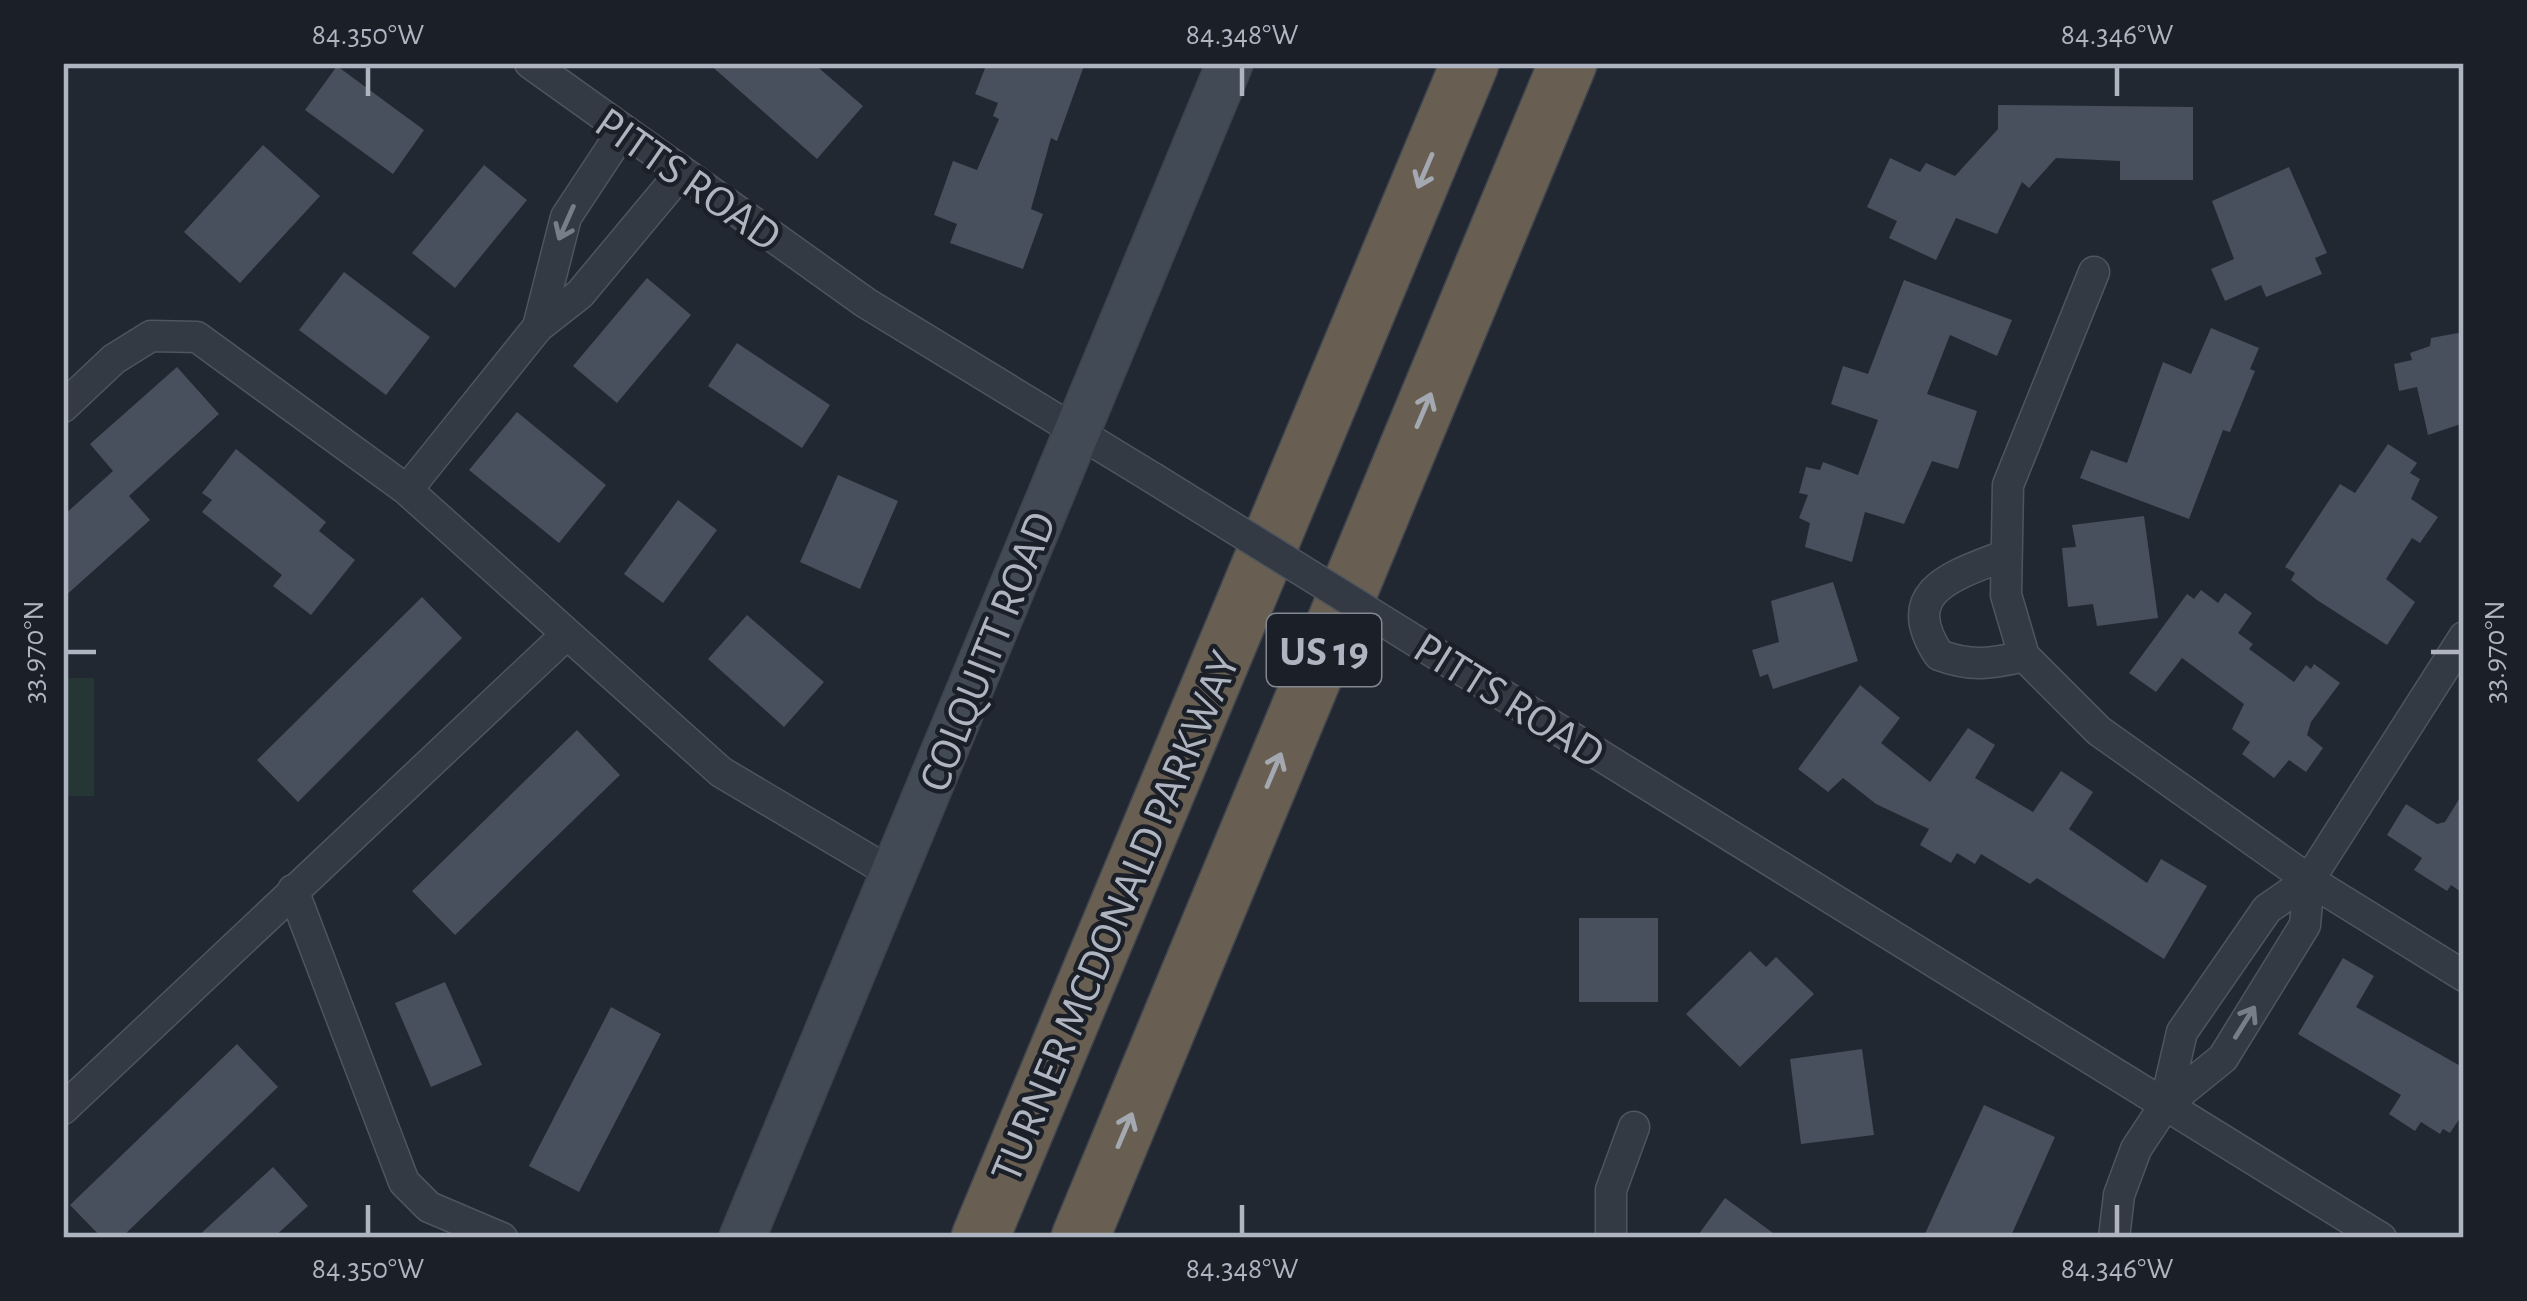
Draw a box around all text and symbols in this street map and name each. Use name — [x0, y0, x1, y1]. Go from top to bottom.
text: 84.350°W — [312, 20, 424, 50]
text: 84.348°W — [1186, 20, 1298, 50]
text: 84.346°W — [2061, 20, 2173, 50]
street label: PITTS ROAD — [587, 100, 788, 260]
one-way arrow — [1413, 152, 1434, 189]
one-way arrow — [553, 204, 575, 240]
one-way arrow — [1415, 392, 1436, 429]
street label: COLQUITT ROAD — [912, 506, 1065, 798]
text: 33.970°N — [19, 600, 49, 704]
text: 33.970°N — [2480, 600, 2510, 704]
road number: US 19 — [1267, 614, 1381, 686]
street label: PITTS ROAD — [1406, 625, 1612, 777]
street label: TURNER MCDONALD PARKWAY — [984, 645, 1249, 1189]
one-way arrow — [1265, 752, 1287, 788]
one-way arrow — [2233, 1006, 2257, 1040]
one-way arrow — [1116, 1112, 1137, 1149]
text: 84.350°W — [312, 1254, 424, 1284]
text: 84.348°W — [1186, 1254, 1298, 1284]
text: 84.346°W — [2061, 1254, 2173, 1284]

